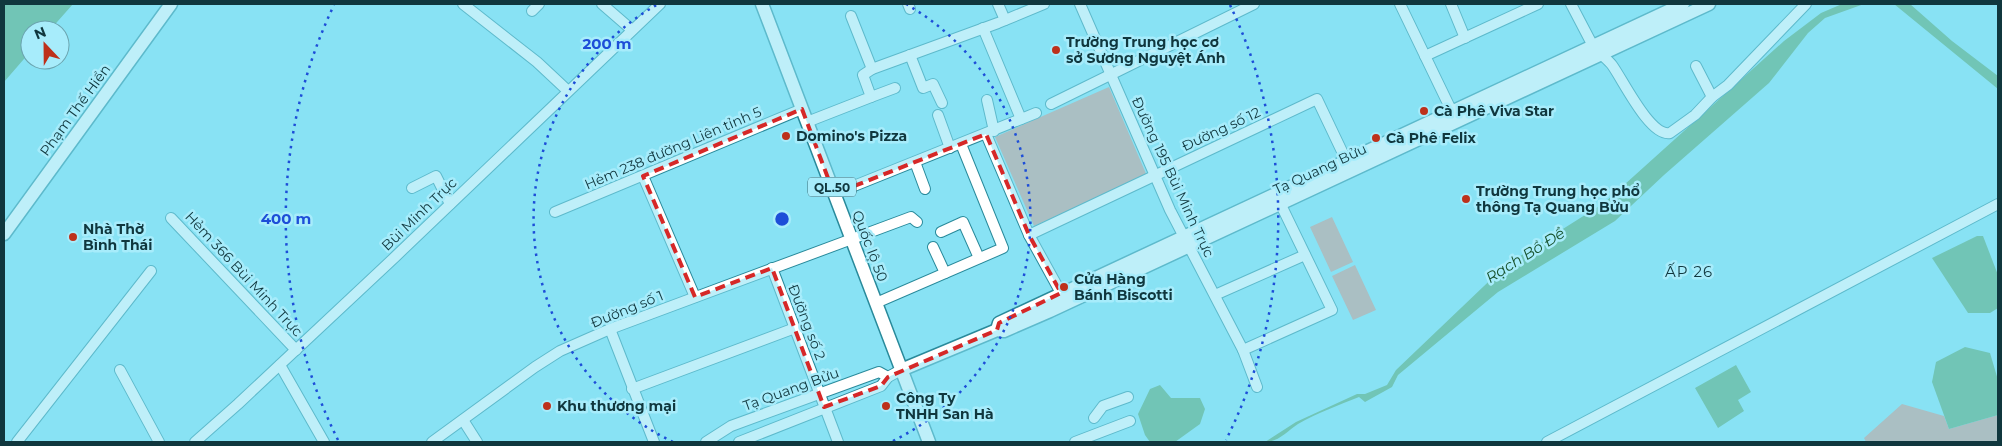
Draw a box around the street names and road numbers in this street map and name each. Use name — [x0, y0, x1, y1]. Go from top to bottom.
street label: Phạm Thế Hiển — [36, 61, 114, 159]
street label: Đường 195 Bùi Minh Trực — [1128, 94, 1218, 260]
street label: Hẻm 238 đường Liên tỉnh 5 — [582, 102, 764, 194]
street label: Đường số 12 — [1179, 103, 1263, 155]
street label: Tạ Quang Bửu — [1270, 140, 1370, 198]
street label: Bùi Minh Trực — [378, 174, 460, 254]
road number: QL.50 — [808, 178, 856, 196]
street label: Hẻm 366 Bùi Minh Trực — [181, 208, 307, 340]
street label: Quốc lộ 50 — [848, 208, 892, 284]
street label: Đường số 2 — [784, 282, 830, 362]
street label: Đường số 1 — [588, 286, 666, 332]
street label: Tạ Quang Bửu — [740, 363, 842, 415]

